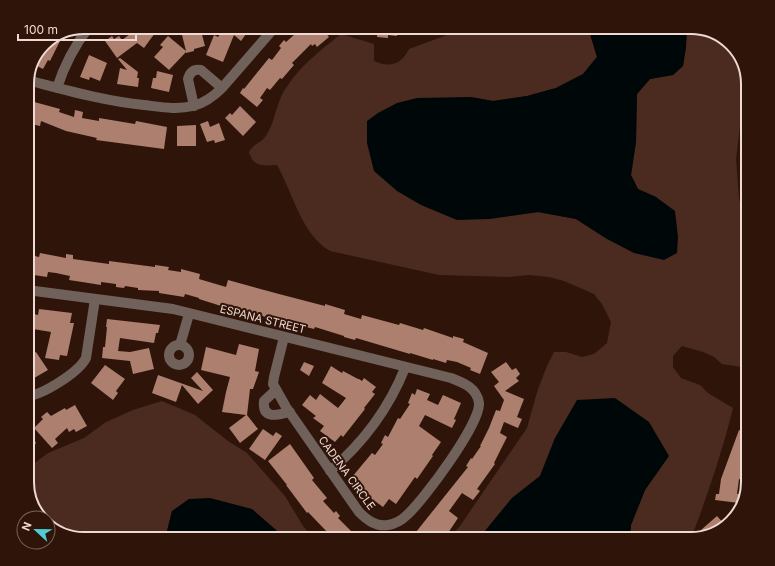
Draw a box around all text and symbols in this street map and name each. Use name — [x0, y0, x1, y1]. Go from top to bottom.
scale bar — [18, 16, 136, 42]
text: 100 m — [24, 22, 58, 37]
street label: ESPANA STREET — [219, 302, 307, 336]
street label: CADENA CIRCLE — [316, 433, 378, 513]
north arrow — [16, 510, 56, 550]
text: N — [19, 520, 35, 533]

